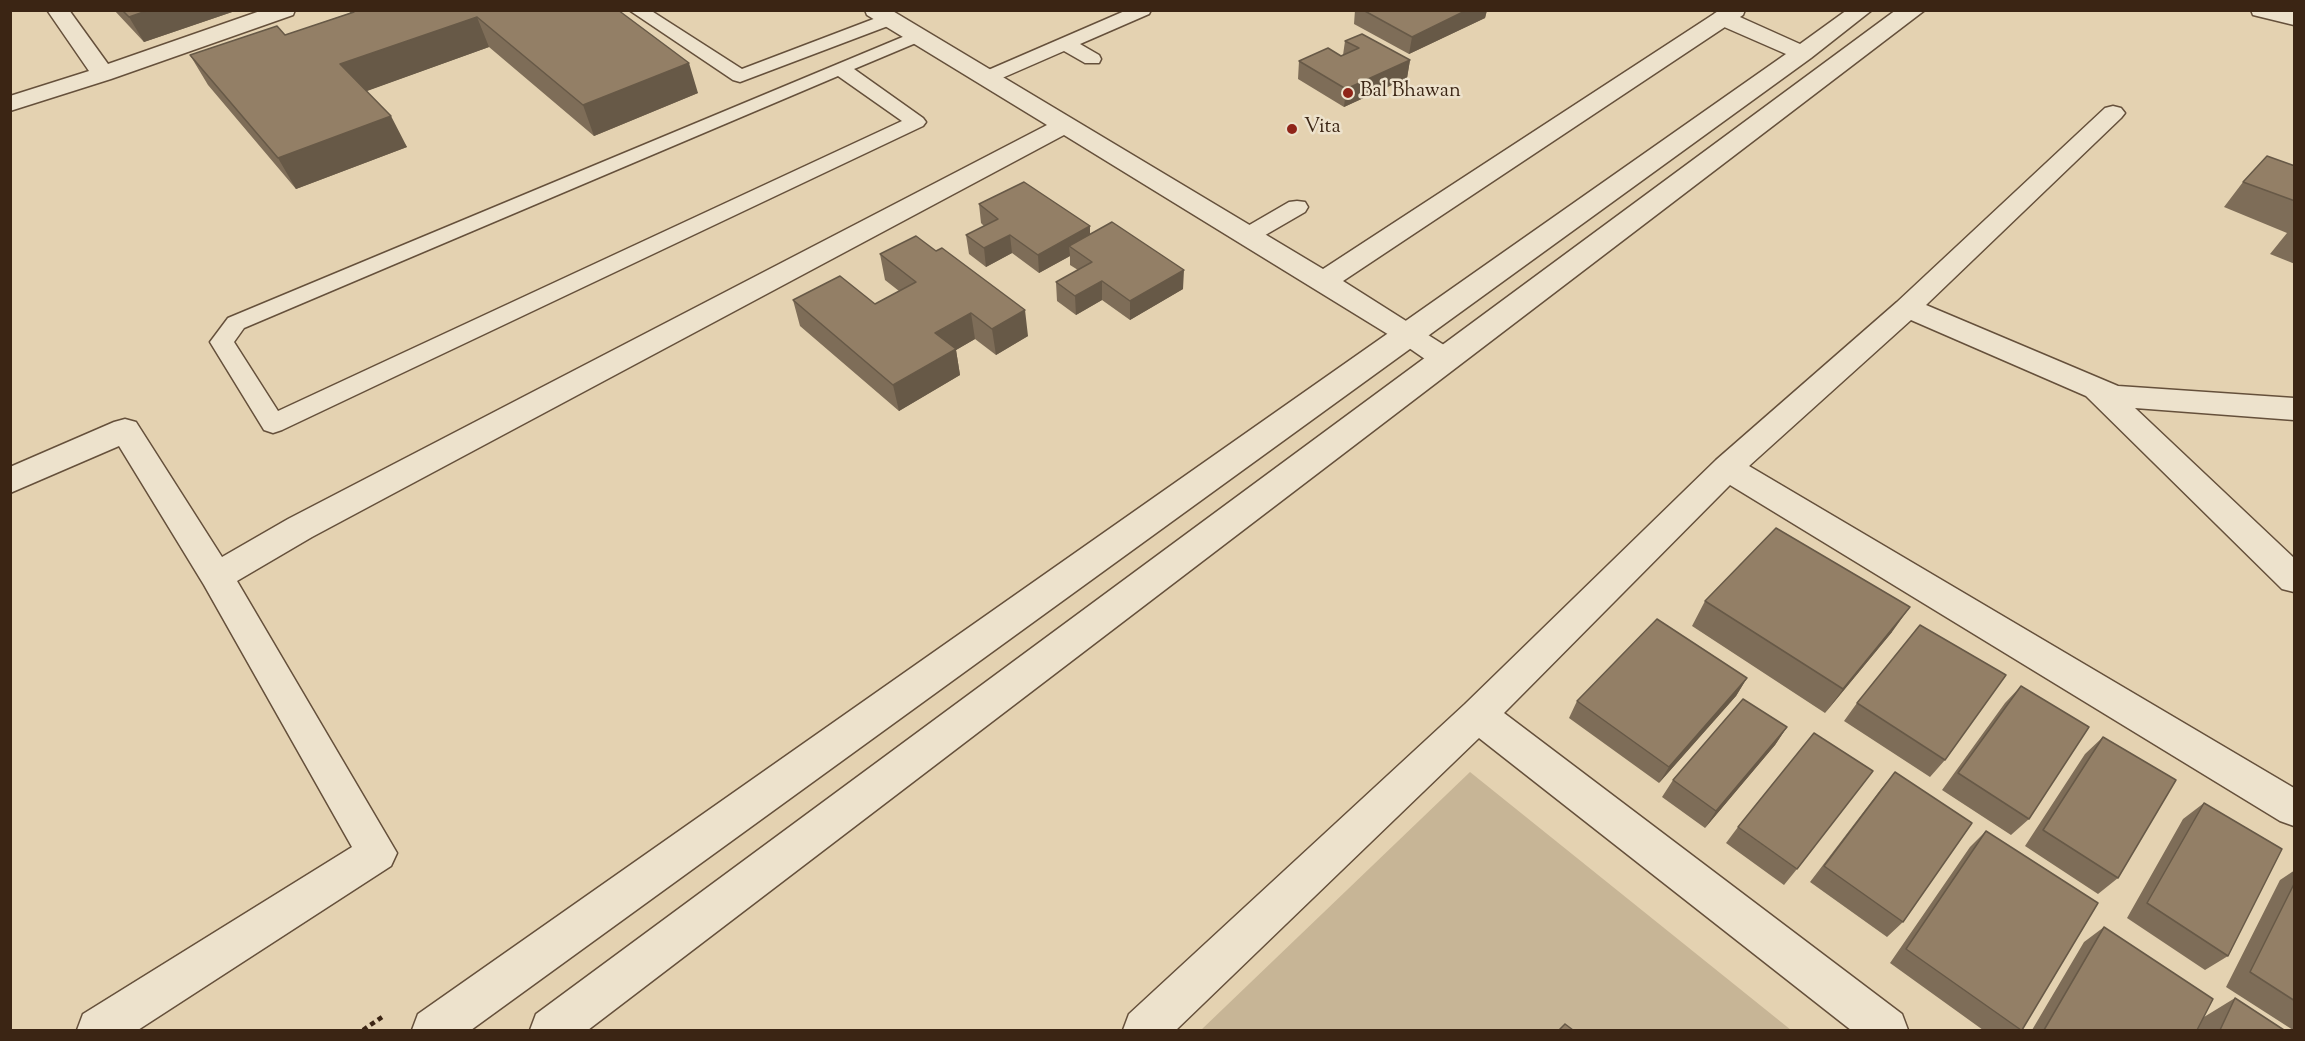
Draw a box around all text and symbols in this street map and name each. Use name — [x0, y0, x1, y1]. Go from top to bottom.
place label: Bal Bhawan — [1360, 81, 1461, 105]
marker: Bal Bhawan — [1341, 86, 1355, 100]
place label: Vita — [1304, 117, 1341, 141]
marker: Vita — [1285, 122, 1299, 136]

